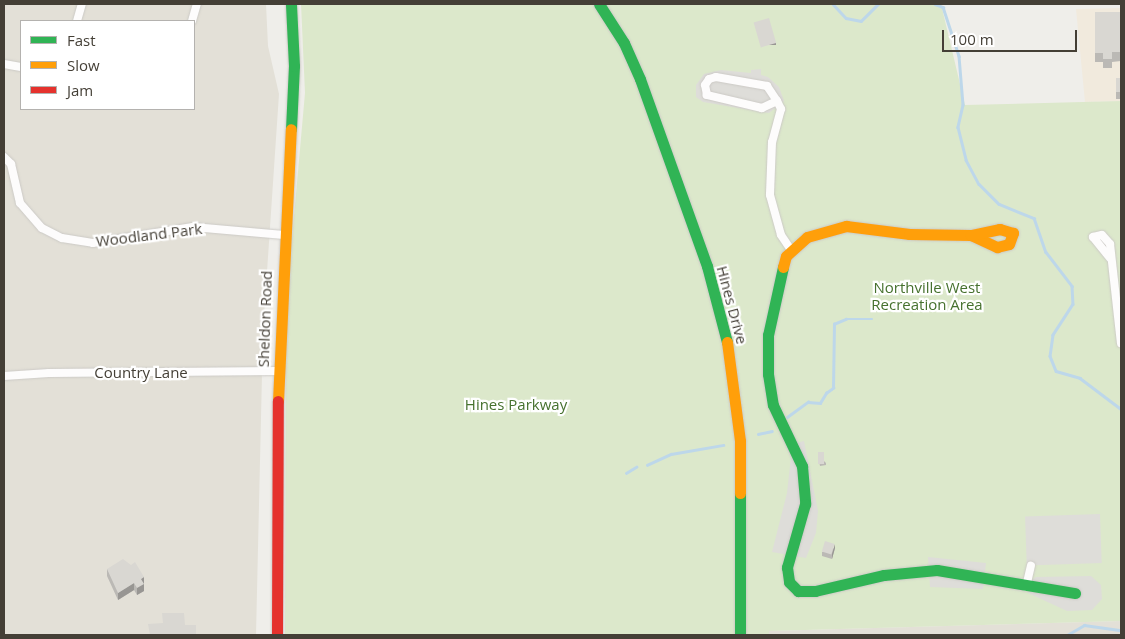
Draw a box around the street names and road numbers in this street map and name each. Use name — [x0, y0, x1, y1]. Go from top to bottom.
street label: Woodland Park — [95, 220, 203, 250]
street label: Hines Drive — [713, 264, 751, 346]
street label: Sheldon Road — [254, 270, 276, 368]
street label: Country Lane — [94, 364, 188, 382]

